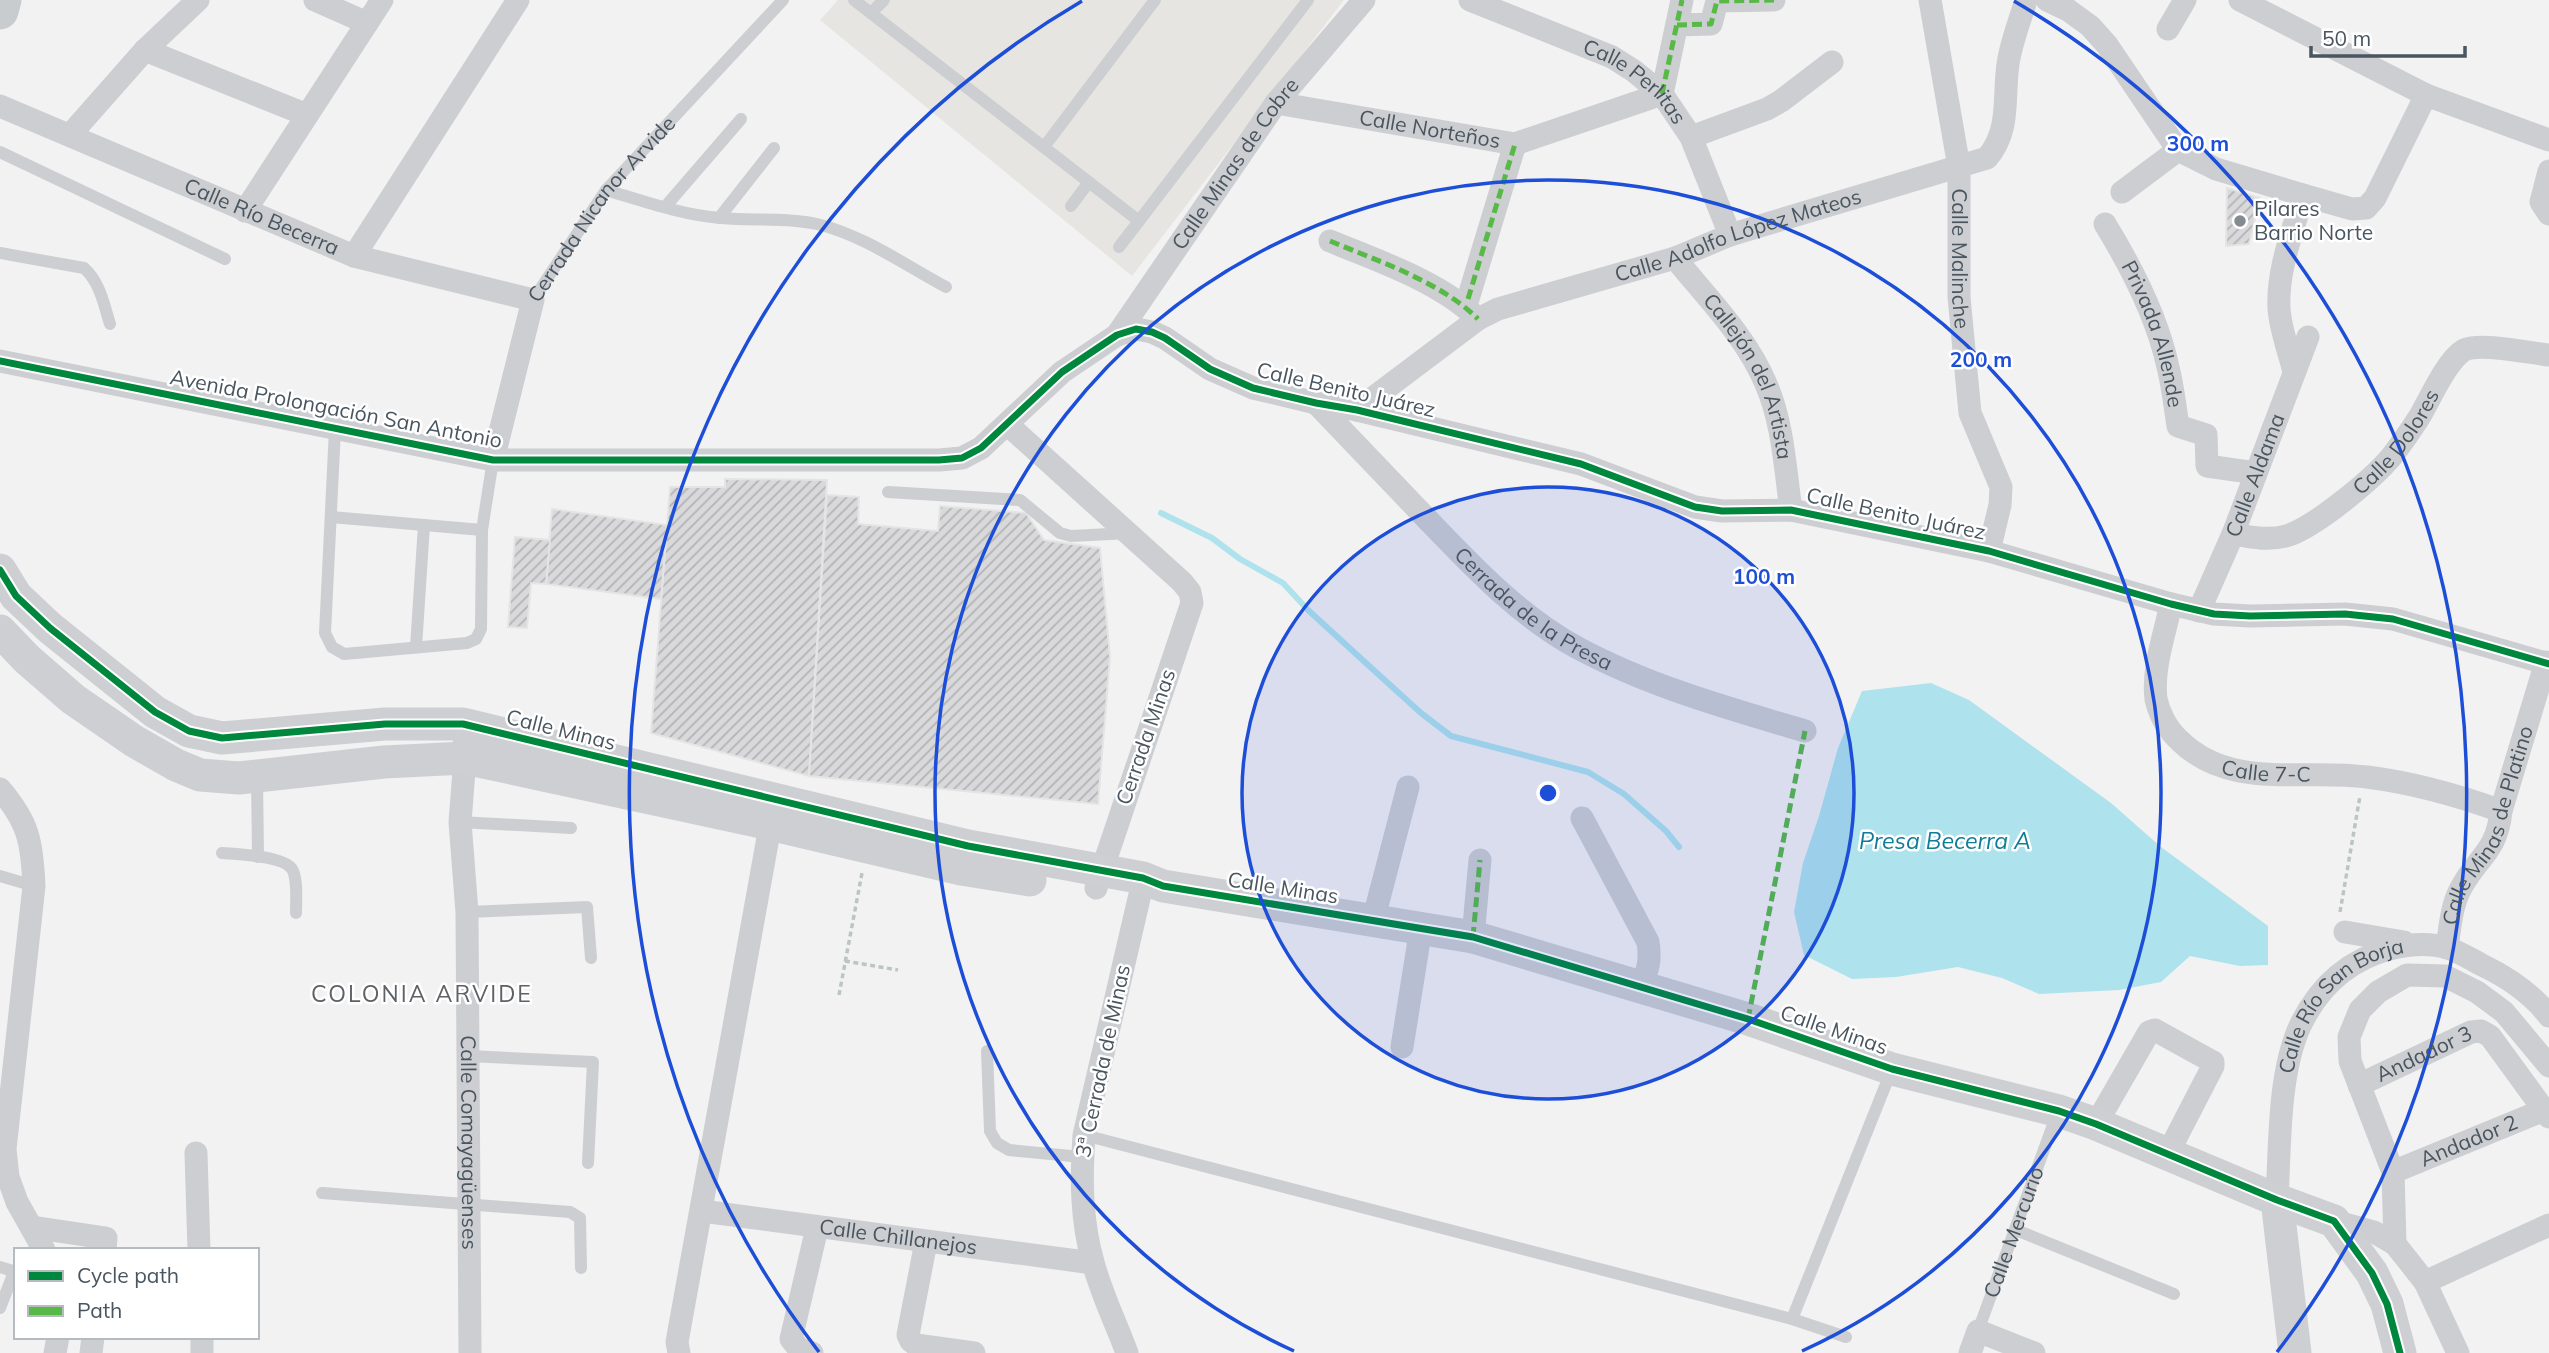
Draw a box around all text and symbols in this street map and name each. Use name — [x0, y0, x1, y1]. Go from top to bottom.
scale bar — [2311, 14, 2465, 58]
text: 50 m — [2322, 25, 2371, 51]
street label: Calle Perlitas — [1580, 33, 1692, 129]
street label: Calle Minas de Cobre — [1165, 72, 1304, 254]
street label: Calle Norteños — [1357, 104, 1503, 153]
street label: Cerrada Nicanor Arvide — [521, 110, 680, 307]
text: 300 m — [2167, 130, 2229, 156]
street label: Calle Río Becerra — [181, 172, 343, 260]
street label: Calle Adolfo López Mateos — [1611, 182, 1864, 287]
street label: Calle Malinche — [1947, 188, 1976, 330]
place label: Pilares Barrio Norte — [2254, 195, 2373, 245]
marker: Pilares Barrio Norte — [2232, 213, 2248, 229]
street label: Privada Allende — [2117, 256, 2189, 409]
street label: Callejón del Artista — [1698, 287, 1798, 461]
text: 200 m — [1950, 346, 2012, 372]
street label: Calle Benito Juárez — [1254, 356, 1438, 422]
street label: Avenida Prolongación San Antonio — [168, 363, 504, 453]
street label: Calle Dolores — [2347, 384, 2444, 500]
street label: Calle Aldama — [2219, 409, 2290, 540]
street label: Calle Benito Juárez — [1804, 481, 1988, 545]
street label: Cerrada de la Presa — [1449, 541, 1617, 675]
text: 100 m — [1733, 563, 1795, 589]
street label: Cerrada Minas — [1110, 665, 1180, 808]
street label: Calle Minas — [504, 703, 619, 755]
street label: Calle Minas de Platino — [2436, 722, 2538, 927]
street label: Calle 7-C — [2219, 753, 2311, 787]
centre of rings — [1536, 781, 1560, 805]
water label: Presa Becerra A — [1859, 826, 2031, 855]
street label: Calle Minas — [1226, 865, 1340, 909]
street label: Calle Río San Borja — [2272, 932, 2406, 1076]
street label: 3ª Cerrada de Minas — [1069, 962, 1135, 1159]
district label: COLONIA ARVIDE — [311, 979, 533, 1008]
street label: Calle Minas — [1777, 999, 1891, 1060]
street label: Andador 3 — [2371, 1019, 2476, 1087]
street label: Calle Comayagüenses — [456, 1035, 483, 1250]
street label: Andador 2 — [2416, 1108, 2521, 1172]
street label: Calle Mercurio — [1977, 1163, 2049, 1301]
street label: Calle Chillanejos — [818, 1213, 979, 1259]
legend — [14, 1248, 259, 1339]
text: Cycle path — [77, 1262, 179, 1288]
text: Path — [77, 1297, 122, 1323]

